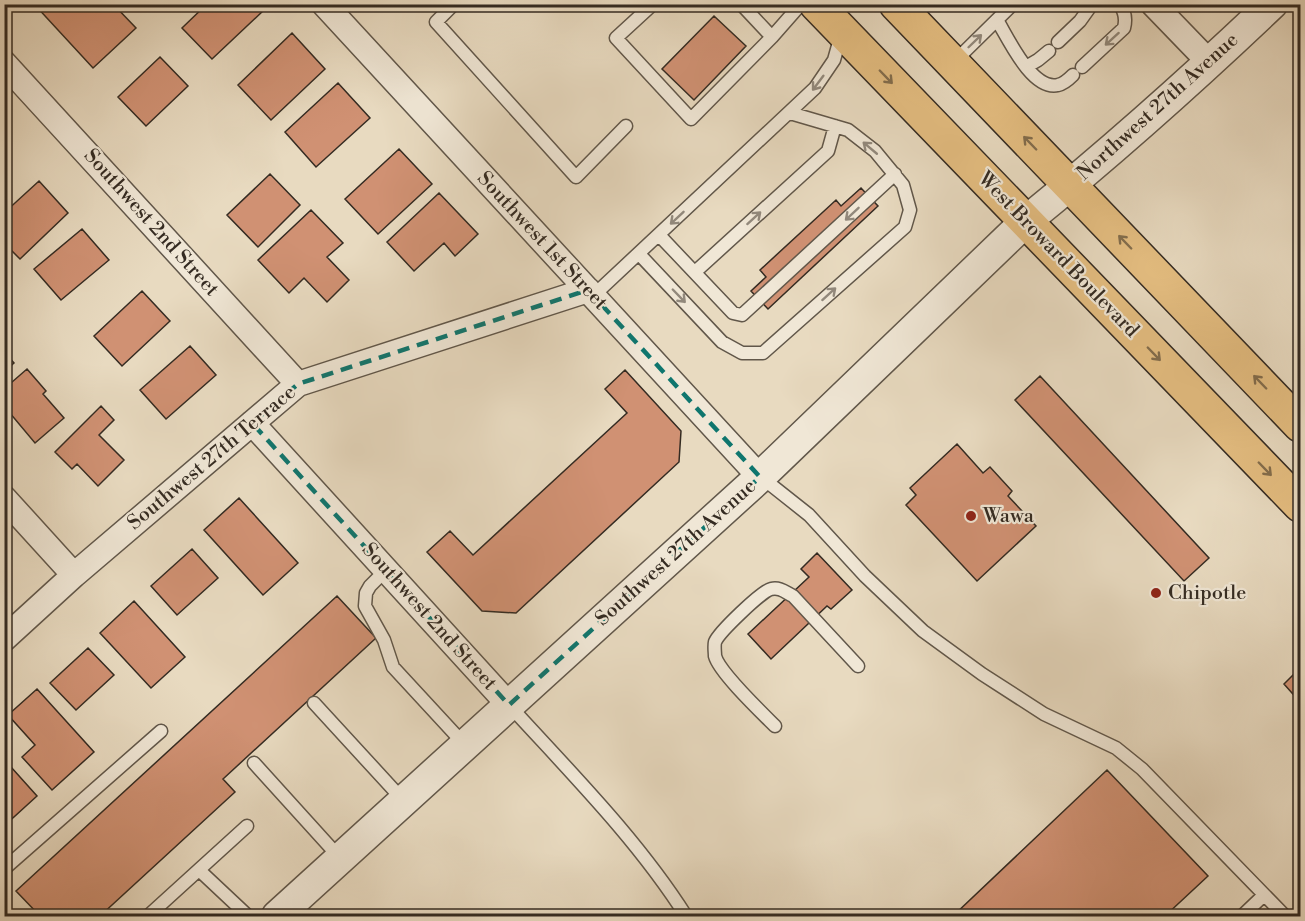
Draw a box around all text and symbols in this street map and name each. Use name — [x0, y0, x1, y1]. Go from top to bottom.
street label: Northwest 27th Avenue — [1072, 28, 1244, 186]
one-way arrow — [1105, 32, 1120, 46]
one-way arrow — [967, 35, 982, 49]
one-way arrow — [878, 69, 892, 84]
one-way arrow — [812, 75, 824, 91]
one-way arrow — [1023, 135, 1037, 150]
one-way arrow — [862, 141, 878, 154]
street label: Southwest 2nd Street — [78, 144, 224, 302]
street label: West Broward Boulevard — [972, 166, 1144, 344]
street label: Southwest 1st Street — [471, 167, 613, 315]
one-way arrow — [845, 207, 860, 221]
one-way arrow — [670, 211, 685, 225]
one-way arrow — [746, 212, 761, 226]
one-way arrow — [1118, 234, 1132, 249]
one-way arrow — [821, 287, 836, 301]
one-way arrow — [672, 289, 686, 304]
one-way arrow — [1146, 347, 1161, 362]
one-way arrow — [1253, 375, 1267, 390]
street label: Southwest 27th Terrace — [123, 380, 301, 536]
one-way arrow — [1258, 461, 1273, 476]
street label: Southwest 27th Avenue — [590, 474, 762, 632]
place label: Wawa — [982, 504, 1035, 529]
marker: Wawa — [964, 509, 978, 523]
street label: Southwest 2nd Street — [356, 538, 502, 696]
place label: Chipotle — [1168, 581, 1246, 606]
marker: Chipotle — [1149, 586, 1163, 600]

